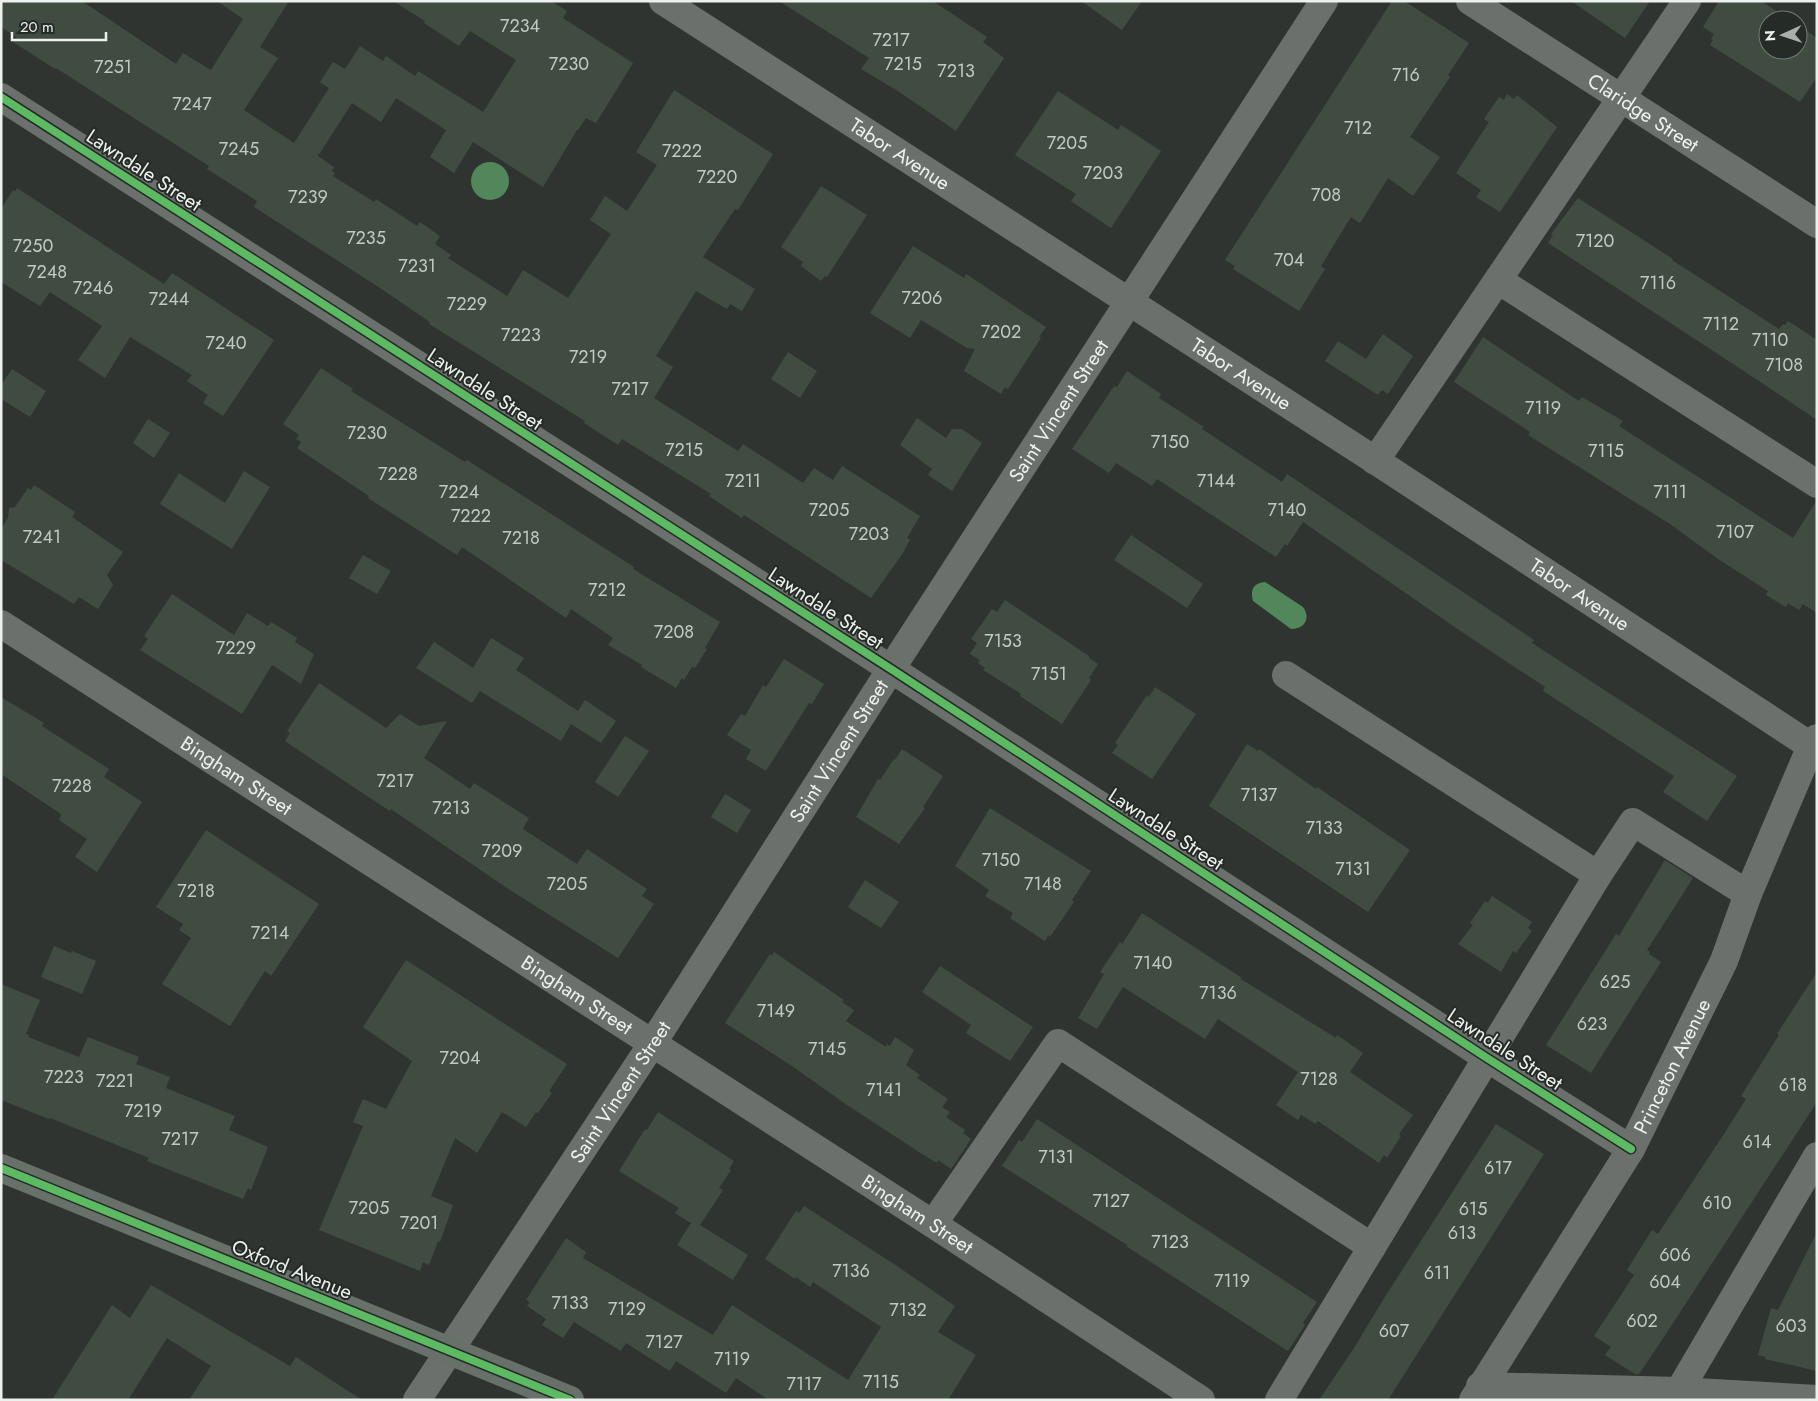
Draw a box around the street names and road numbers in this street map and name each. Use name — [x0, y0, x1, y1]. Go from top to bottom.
street label: Claridge Street — [1582, 66, 1704, 159]
street label: Tabor Avenue — [844, 111, 956, 197]
street label: Lawndale Street — [80, 122, 207, 219]
street label: Tabor Avenue — [1185, 331, 1297, 418]
street label: Saint Vincent Street — [1002, 334, 1116, 488]
street label: Lawndale Street — [421, 341, 548, 438]
street label: Tabor Avenue — [1524, 551, 1635, 638]
street label: Lawndale Street — [762, 560, 889, 657]
street label: Saint Vincent Street — [783, 674, 896, 829]
street label: Bingham Street — [175, 729, 298, 823]
street label: Lawndale Street — [1102, 781, 1229, 878]
street label: Bingham Street — [515, 948, 638, 1042]
street label: Princeton Avenue — [1627, 994, 1718, 1139]
street label: Lawndale Street — [1441, 1001, 1568, 1098]
street label: Saint Vincent Street — [563, 1015, 678, 1169]
street label: Bingham Street — [856, 1168, 979, 1262]
street label: Oxford Avenue — [227, 1232, 356, 1307]

